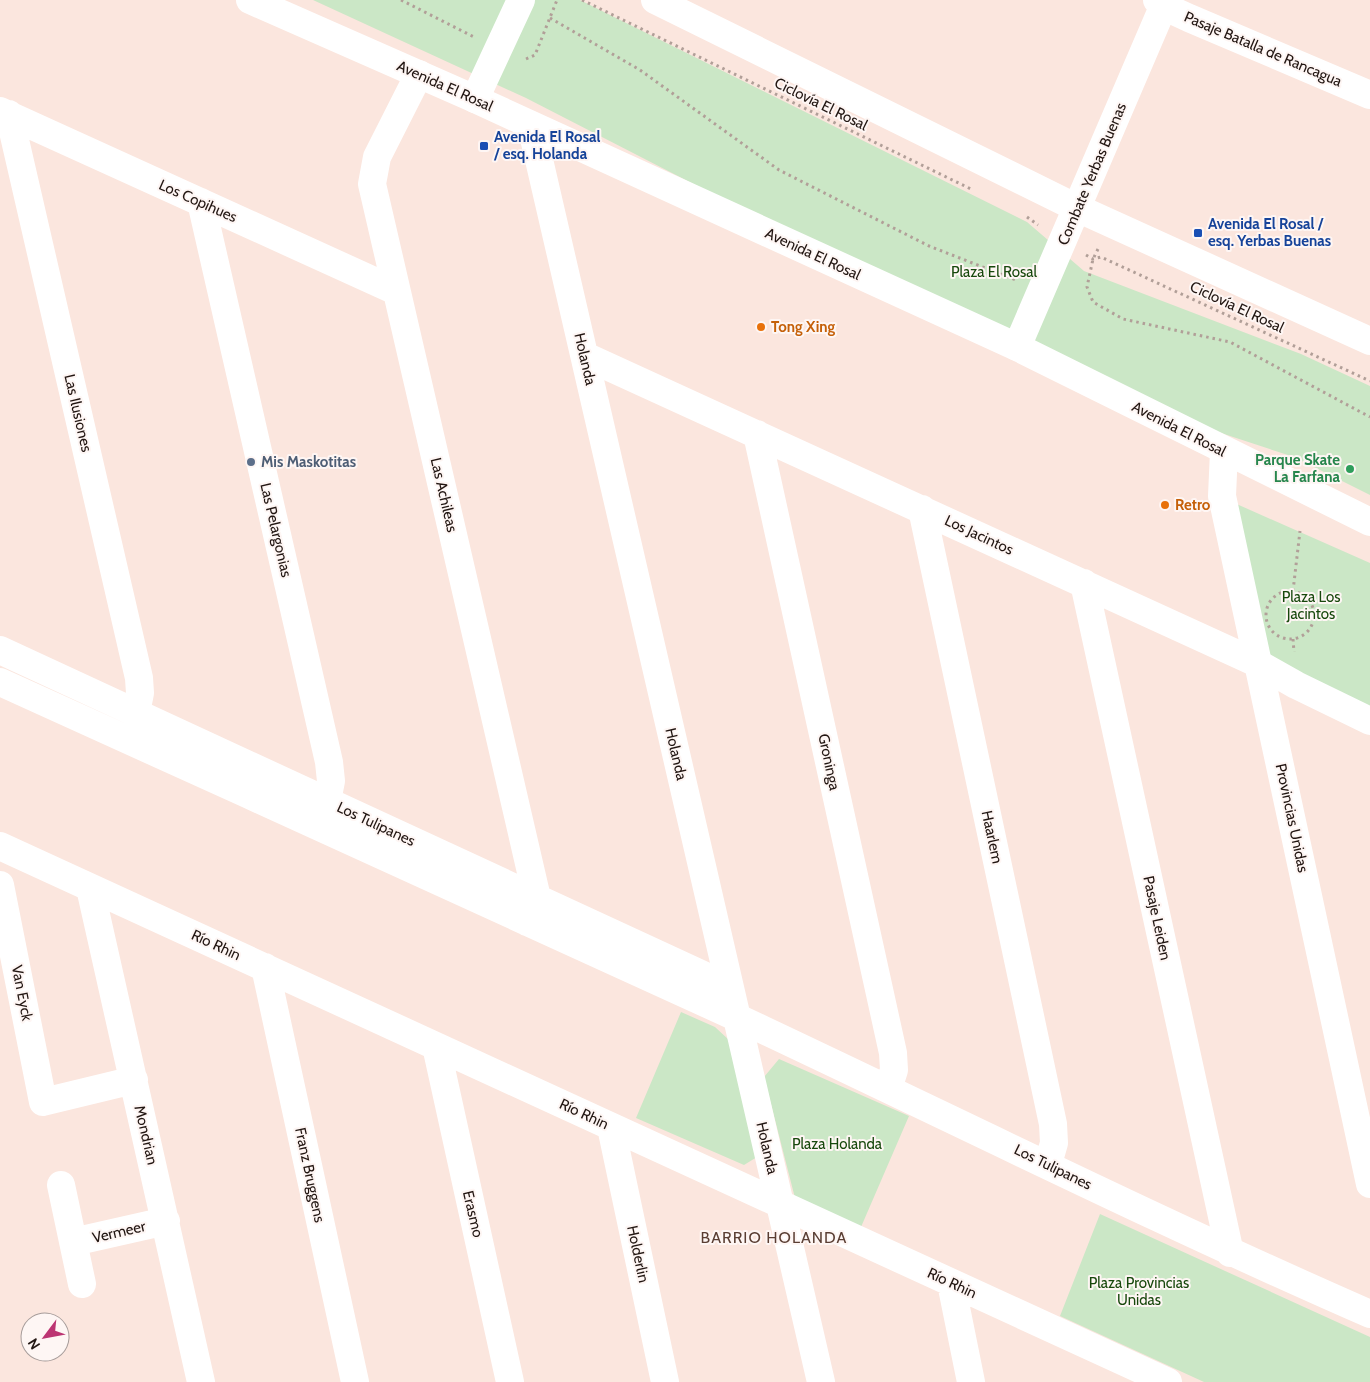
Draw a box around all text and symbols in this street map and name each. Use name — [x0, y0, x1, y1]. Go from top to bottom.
street label: Pasaje Batalla de Rancagua — [1181, 8, 1345, 91]
street label: Avenida El Rosal — [394, 57, 496, 115]
street label: Ciclovía El Rosal — [771, 74, 871, 135]
street label: Combate Yerbas Buenas — [1054, 100, 1130, 248]
place label: Avenida El Rosal / esq. Holanda — [493, 128, 600, 163]
marker: Avenida El Rosal / esq. Holanda — [478, 140, 490, 152]
street label: Los Copihues — [156, 176, 240, 226]
place label: Avenida El Rosal / esq. Yerbas Buenas — [1208, 215, 1331, 250]
street label: Avenida El Rosal — [762, 224, 864, 284]
marker: Avenida El Rosal / esq. Yerbas Buenas — [1192, 227, 1204, 239]
park label: Plaza El Rosal — [951, 263, 1037, 281]
street label: Ciclovía El Rosal — [1187, 277, 1287, 337]
place label: Tong Xing — [771, 318, 836, 336]
marker: Tong Xing — [755, 321, 767, 333]
street label: Holanda — [570, 331, 600, 388]
street label: Las Ilusiones — [60, 372, 96, 454]
street label: Avenida El Rosal — [1129, 398, 1230, 461]
place label: Parque Skate La Farfana — [1255, 451, 1341, 486]
place label: Mis Maskotitas — [261, 453, 356, 471]
marker: Mis Maskotitas — [245, 456, 257, 468]
street label: Las Achileas — [427, 456, 461, 534]
marker: Parque Skate La Farfana — [1344, 463, 1356, 475]
street label: Las Pelargonias — [256, 481, 296, 579]
place label: Retro — [1175, 496, 1211, 514]
marker: Retro — [1159, 499, 1171, 511]
street label: Los Jacintos — [942, 511, 1016, 559]
park label: Plaza Los Jacintos — [1282, 588, 1340, 623]
street label: Holanda — [661, 726, 691, 783]
street label: Groninga — [814, 732, 844, 793]
street label: Provincias Unidas — [1272, 762, 1312, 874]
street label: Los Tulipanes — [334, 798, 418, 850]
street label: Haarlem — [978, 809, 1006, 865]
street label: Pasaje Leiden — [1139, 874, 1175, 962]
street label: Río Rhin — [188, 926, 244, 964]
street label: Van Eyck — [8, 964, 36, 1023]
street label: Río Rhin — [556, 1095, 612, 1133]
street label: Mondrian — [130, 1104, 162, 1166]
street label: Holanda — [752, 1120, 782, 1177]
street label: Franz Bruggens — [291, 1126, 329, 1224]
park label: Plaza Holanda — [792, 1135, 883, 1153]
street label: Los Tulipanes — [1011, 1140, 1095, 1194]
street label: Erasmo — [459, 1189, 487, 1239]
street label: Vermeer — [91, 1217, 148, 1247]
street label: Holderlin — [623, 1224, 653, 1284]
district label: BARRIO HOLANDA — [701, 1228, 847, 1247]
street label: Río Rhin — [924, 1264, 980, 1302]
park label: Plaza Provincias Unidas — [1089, 1274, 1189, 1309]
north arrow — [20, 1312, 70, 1362]
text: N — [24, 1335, 44, 1353]

